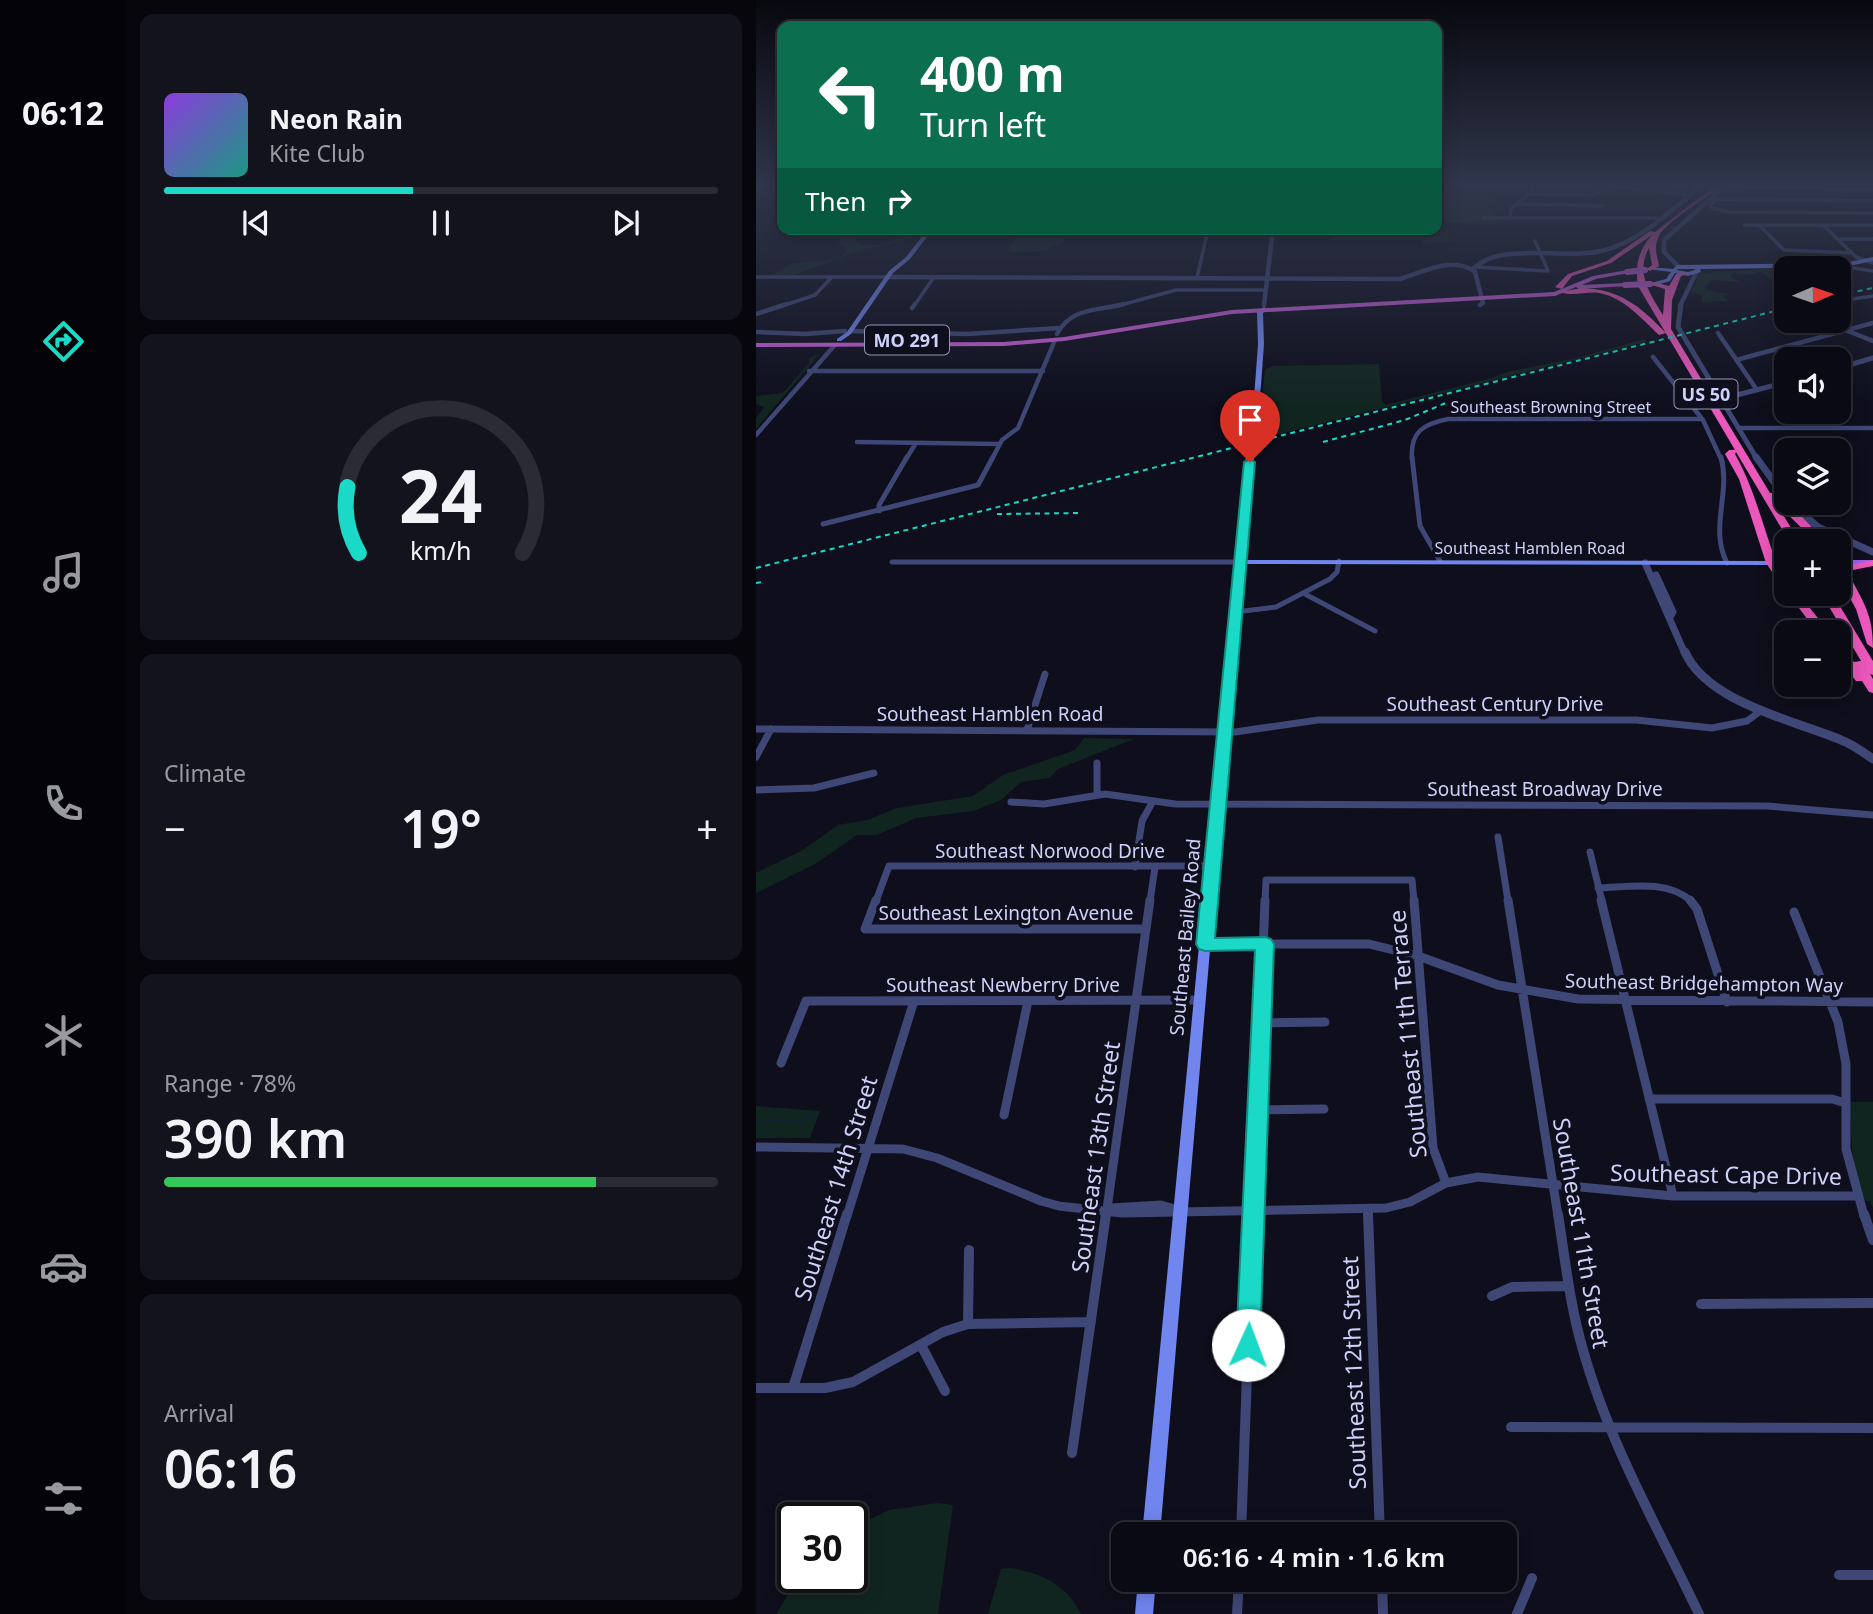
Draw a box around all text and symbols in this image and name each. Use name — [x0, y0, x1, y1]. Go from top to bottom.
text: 400 m — [920, 40, 1065, 106]
icon: left — [805, 49, 896, 140]
text: 06:12 — [22, 91, 104, 134]
text: Neon Rain — [269, 101, 403, 137]
text: Turn left — [920, 103, 1046, 146]
text: Kite Club — [269, 137, 365, 169]
icon: right — [880, 182, 918, 220]
text: Then — [805, 183, 866, 219]
icon: previous — [237, 204, 275, 242]
icon: pause — [422, 204, 460, 242]
icon: next — [607, 204, 645, 242]
north arrow — [1774, 256, 1852, 332]
map controls — [1774, 256, 1851, 697]
icon: directions — [39, 317, 88, 366]
road number: MO 291 — [865, 326, 949, 354]
button: sound — [1774, 347, 1851, 424]
road number: US 50 — [1674, 380, 1738, 408]
pin — [1220, 390, 1280, 462]
street label: Southeast Browning Street — [1451, 396, 1652, 418]
icon: arrive — [1231, 401, 1269, 439]
button: layers — [1774, 438, 1851, 515]
text: 24 — [399, 445, 483, 544]
button: + — [1774, 529, 1851, 606]
text: km/h — [410, 533, 472, 567]
street label: Southeast Hamblen Road — [1435, 537, 1625, 559]
icon: music — [39, 548, 88, 597]
button: − — [1774, 620, 1851, 697]
street label: Southeast Century Drive — [1386, 691, 1604, 717]
street label: Southeast Hamblen Road — [877, 701, 1103, 727]
text: Climate — [164, 757, 246, 789]
street label: Southeast Broadway Drive — [1427, 776, 1663, 802]
icon: phone — [39, 779, 88, 828]
text: 19° — [400, 792, 482, 863]
text: − — [164, 802, 186, 854]
text: + — [696, 802, 718, 854]
street label: Southeast Bailey Road — [1163, 837, 1207, 1037]
street label: Southeast Norwood Drive — [935, 838, 1165, 864]
street label: Southeast Lexington Avenue — [879, 900, 1133, 926]
street label: Southeast 11th Terrace — [1380, 909, 1434, 1159]
street label: Southeast Bridgehampton Way — [1565, 968, 1844, 998]
street label: Southeast Newberry Drive — [886, 972, 1120, 998]
icon: climate — [39, 1011, 88, 1060]
street label: Southeast 13th Street — [1063, 1039, 1127, 1275]
text: Range · 78% — [164, 1067, 296, 1099]
street label: Southeast 14th Street — [786, 1072, 884, 1304]
text: 390 km — [164, 1102, 347, 1173]
street label: Southeast 11th Street — [1546, 1115, 1618, 1351]
street label: Southeast Cape Drive — [1610, 1156, 1842, 1192]
icon: car — [39, 1242, 88, 1291]
street label: Southeast 12th Street — [1333, 1256, 1373, 1490]
position arrow — [1211, 1308, 1285, 1382]
text: Arrival — [164, 1397, 234, 1429]
text: 06:16 — [164, 1432, 297, 1503]
icon: filters — [39, 1474, 88, 1523]
speed limit sign: 30 — [777, 1502, 868, 1593]
text: 06:16 · 4 min · 1.6 km — [1183, 1539, 1445, 1575]

